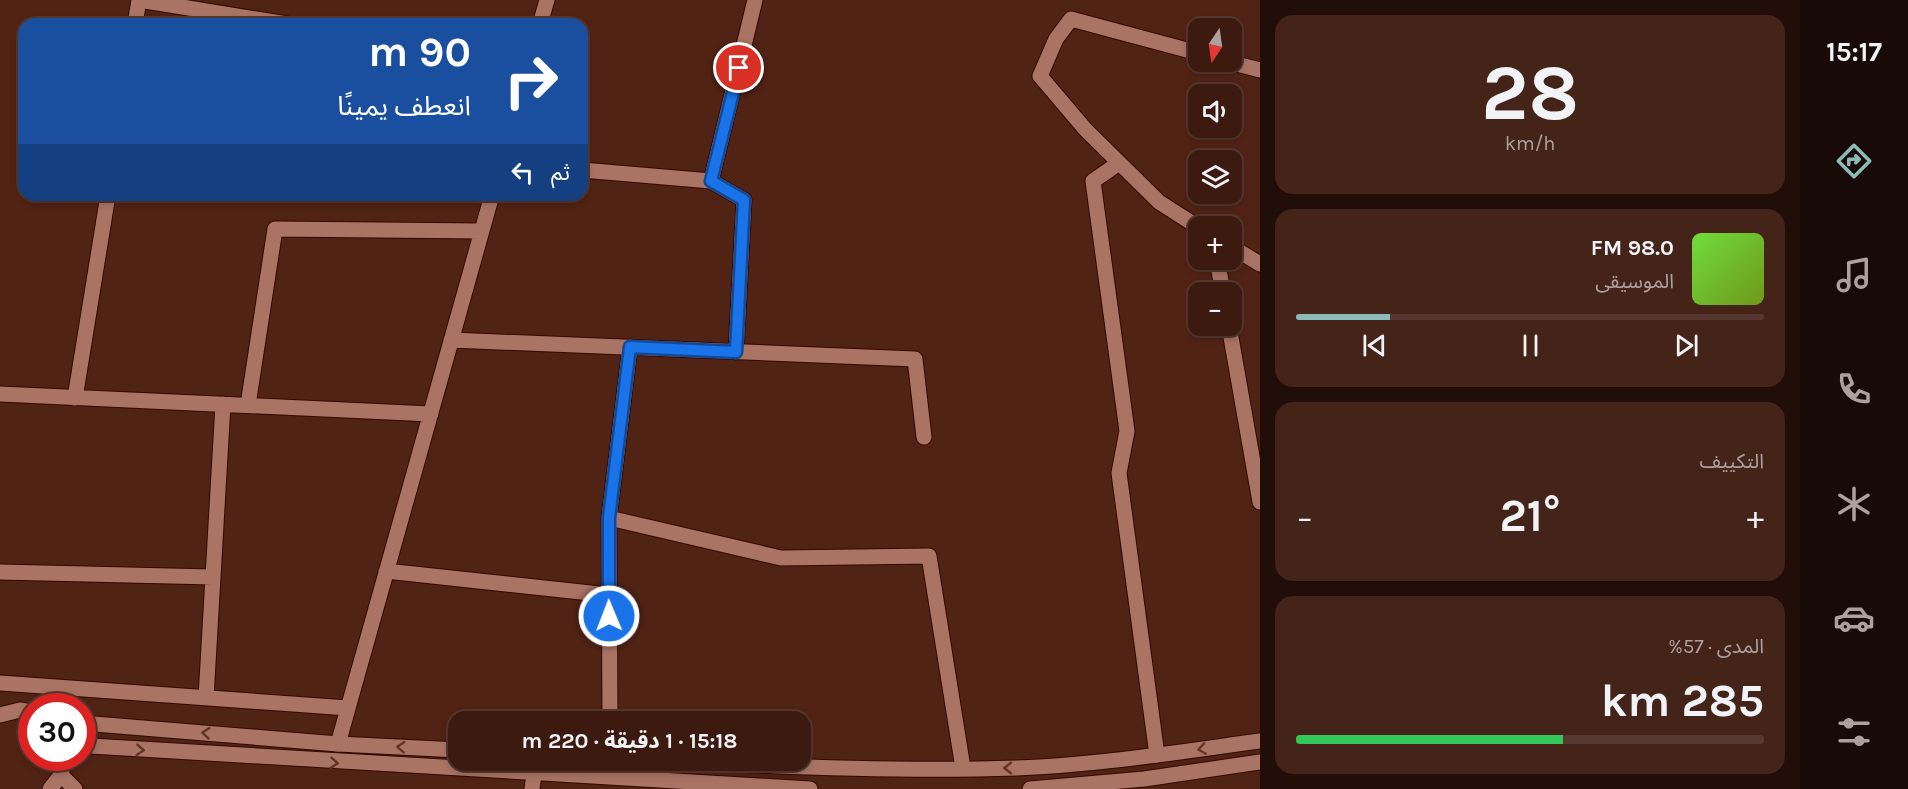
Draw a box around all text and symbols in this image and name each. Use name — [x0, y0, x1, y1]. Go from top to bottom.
north arrow — [1188, 18, 1242, 72]
map controls — [1188, 18, 1242, 336]
text: 90 m — [368, 27, 471, 77]
text: 15:17 — [1826, 36, 1882, 68]
icon: right — [492, 42, 570, 120]
pin — [713, 42, 764, 93]
text: 28 — [1481, 47, 1579, 139]
icon: arrive — [722, 51, 755, 84]
button: sound — [1188, 84, 1242, 138]
text: انعطف يمينًا — [337, 90, 471, 122]
text: km/h — [1505, 132, 1555, 155]
icon: directions — [1833, 140, 1875, 182]
button: layers — [1188, 150, 1242, 204]
icon: left — [506, 156, 539, 189]
text: ثم — [551, 160, 570, 186]
button: + — [1188, 216, 1242, 270]
text: 98.0 FM — [1591, 235, 1674, 261]
icon: music — [1833, 254, 1875, 296]
text: الموسيقى — [1595, 270, 1674, 293]
button: − — [1188, 282, 1242, 336]
icon: previous — [1358, 329, 1391, 362]
icon: pause — [1514, 329, 1547, 362]
icon: next — [1670, 329, 1703, 362]
icon: phone — [1833, 368, 1875, 410]
text: التكييف — [1700, 450, 1764, 473]
icon: climate — [1833, 483, 1875, 525]
text: 21° — [1500, 490, 1560, 542]
text: − — [1296, 498, 1313, 536]
text: + — [1747, 498, 1764, 536]
position arrow — [577, 584, 641, 648]
icon: car — [1833, 597, 1875, 639]
text: المدى · 57% — [1668, 635, 1764, 658]
text: 285 km — [1601, 675, 1764, 727]
speed limit sign: 30 — [18, 693, 96, 771]
icon: filters — [1833, 711, 1875, 753]
one-way arrow — [202, 727, 211, 740]
text: 15:18 · 1 دقيقة · 220 m — [521, 728, 738, 754]
one-way arrow — [396, 741, 405, 754]
one-way arrow — [1197, 742, 1207, 754]
one-way arrow — [135, 743, 144, 756]
one-way arrow — [330, 756, 339, 769]
one-way arrow — [1004, 762, 1013, 774]

